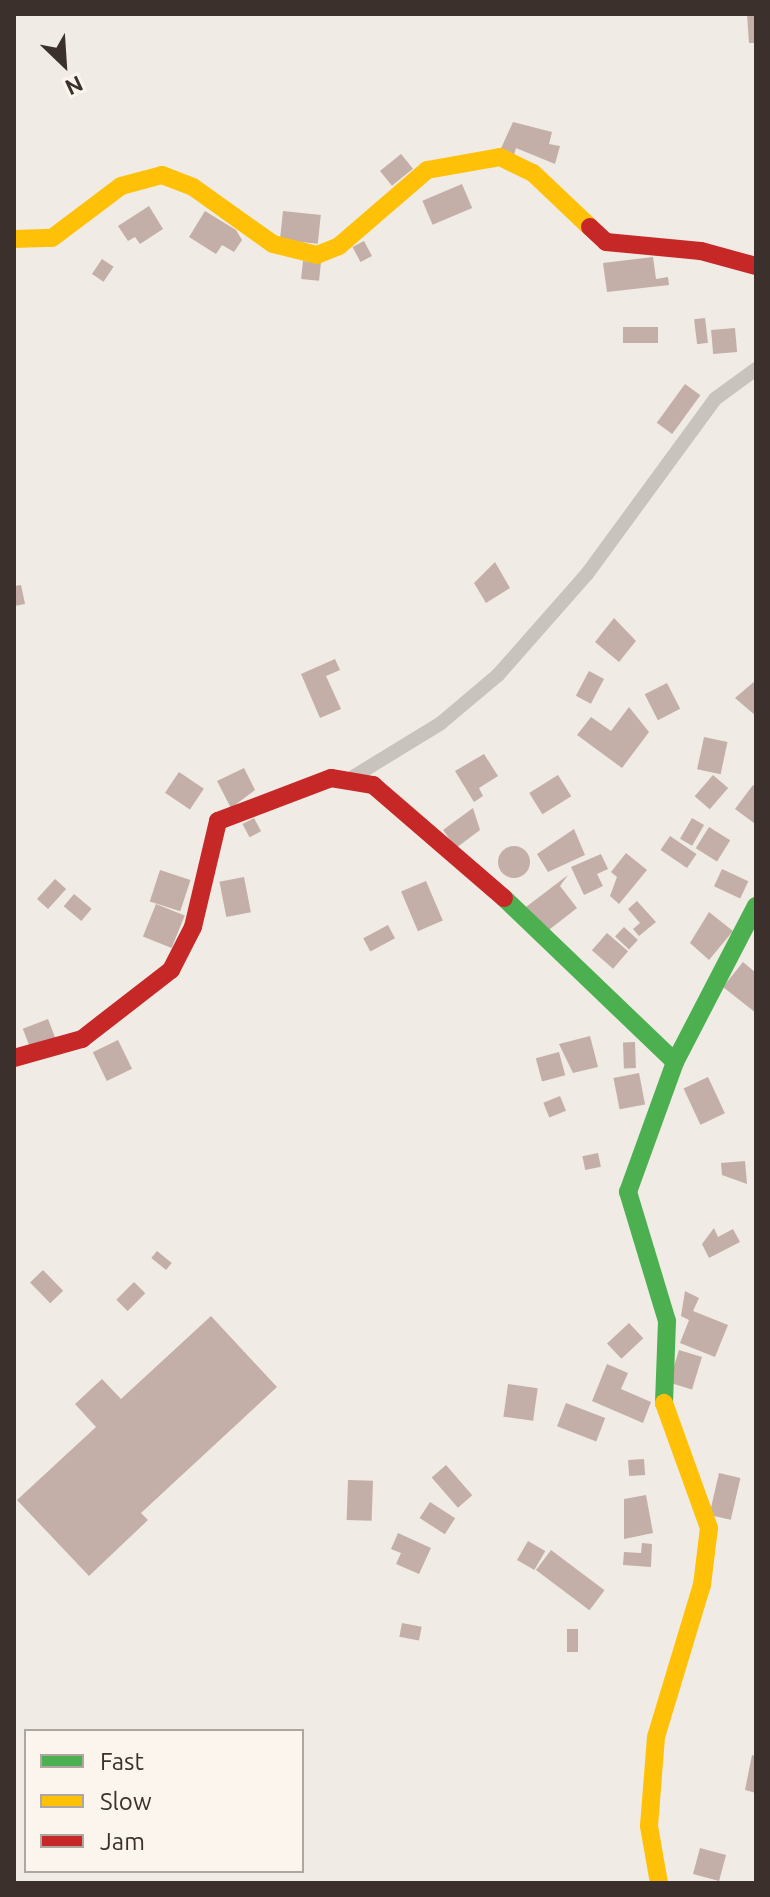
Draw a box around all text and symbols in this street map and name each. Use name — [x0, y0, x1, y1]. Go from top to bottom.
north arrow — [24, 24, 104, 104]
text: N — [62, 71, 87, 101]
legend — [24, 1729, 304, 1873]
text: Fast — [100, 1748, 144, 1775]
text: Slow — [100, 1788, 152, 1815]
text: Jam — [100, 1828, 145, 1855]

